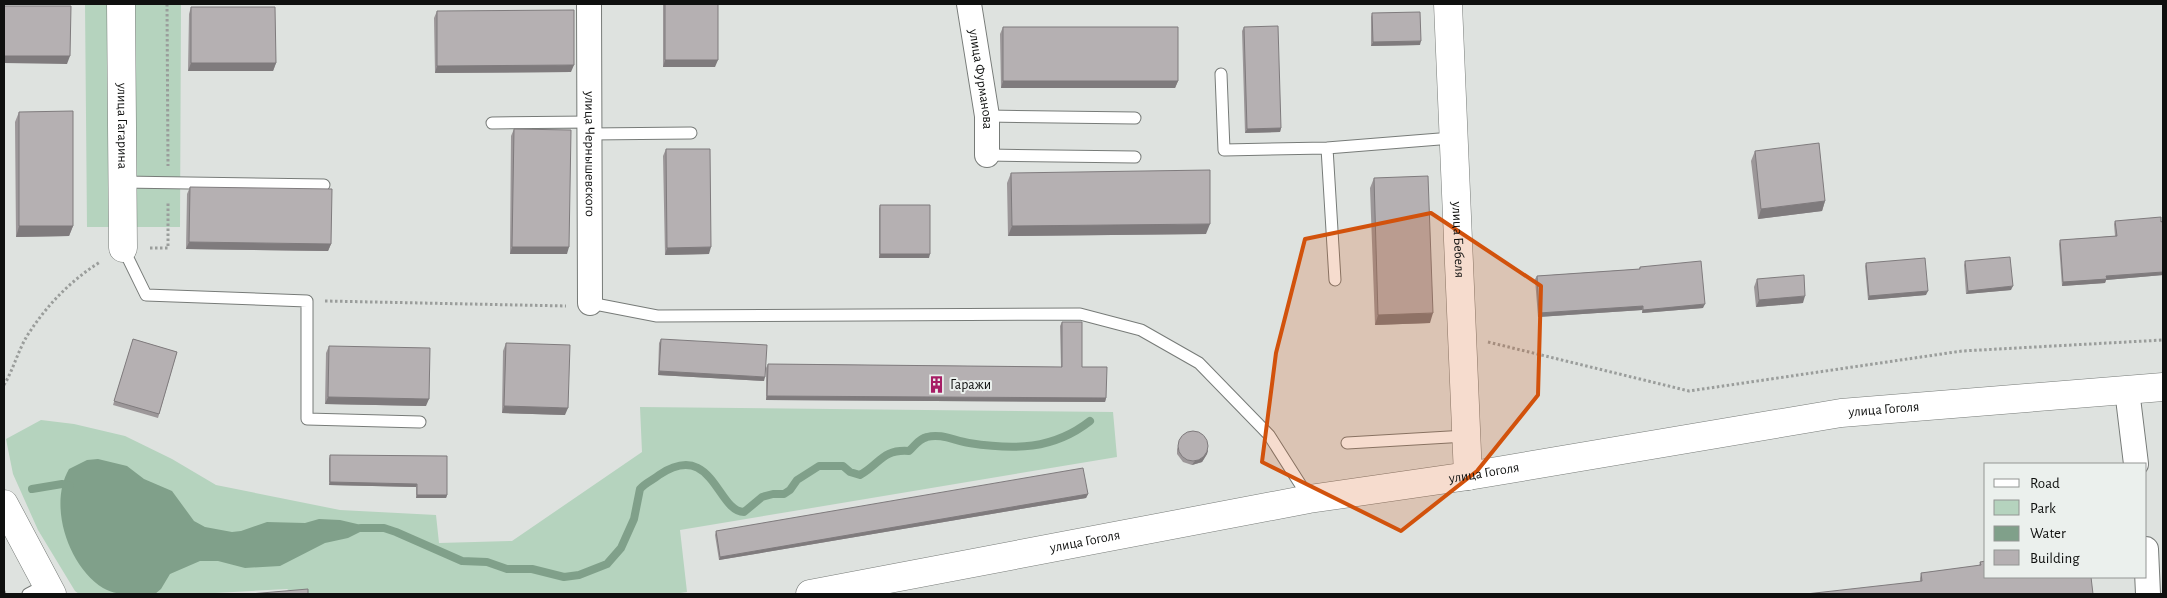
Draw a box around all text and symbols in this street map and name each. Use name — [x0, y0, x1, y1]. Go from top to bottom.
street label: улица Фурманова — [966, 27, 994, 130]
street label: улица Гагарина — [115, 82, 129, 170]
street label: улица Чернышевского — [582, 90, 597, 217]
street label: улица Бебеля — [1449, 200, 1467, 278]
building icon: Гаражи — [926, 375, 946, 395]
place label: Гаражи — [950, 378, 991, 392]
street label: улица Гоголя — [1847, 400, 1920, 419]
street label: улица Гоголя — [1447, 460, 1520, 486]
legend — [1984, 463, 2147, 578]
text: Road — [2030, 476, 2060, 491]
text: Park — [2030, 501, 2056, 516]
text: Water — [2030, 526, 2066, 541]
street label: улица Гоголя — [1048, 528, 1121, 555]
text: Building — [2030, 551, 2080, 566]

